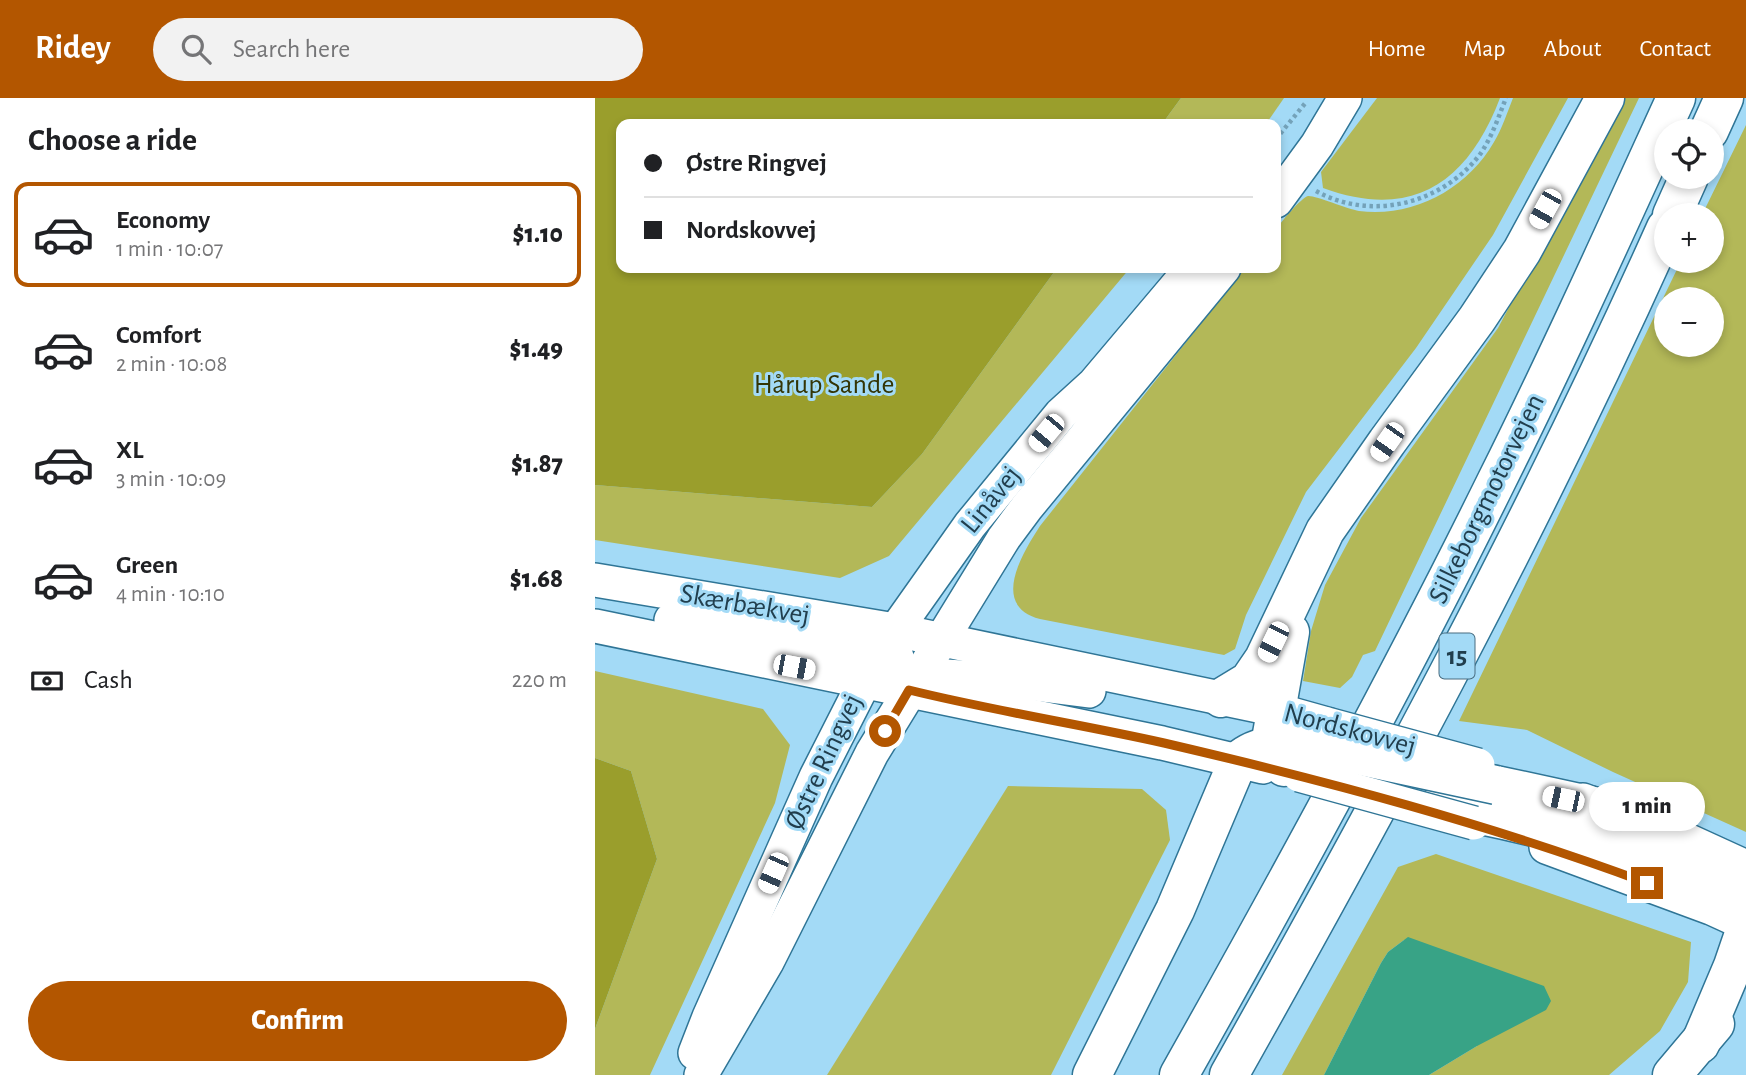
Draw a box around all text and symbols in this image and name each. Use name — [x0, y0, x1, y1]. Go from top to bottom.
search box — [153, 18, 643, 81]
icon: search — [177, 30, 215, 68]
text: Ridey — [35, 32, 111, 65]
text: Search here — [233, 36, 350, 62]
text: Home — [1368, 37, 1426, 61]
text: Map — [1464, 37, 1506, 61]
text: About — [1544, 37, 1601, 61]
text: Contact — [1639, 37, 1711, 61]
map controls — [1654, 119, 1724, 357]
button: locate — [1654, 119, 1724, 189]
text: Choose a ride — [28, 124, 197, 156]
text: Østre Ringvej — [686, 150, 827, 176]
car — [1526, 186, 1565, 232]
icon: car — [32, 203, 95, 266]
button: + — [1654, 203, 1724, 273]
text: Economy — [116, 207, 210, 233]
text: Nordskovvej — [686, 217, 816, 243]
text: $1.10 — [513, 221, 563, 247]
text: 1 min · 10:07 — [116, 238, 223, 261]
button: − — [1654, 287, 1724, 357]
icon: car — [32, 318, 95, 381]
text: Comfort — [116, 322, 201, 348]
text: $1.49 — [510, 336, 563, 362]
text: 2 min · 10:08 — [116, 353, 227, 376]
park label: Hårup Sande — [754, 371, 894, 399]
street label: Silkeborgmotorvejen — [1424, 390, 1550, 608]
car — [1025, 410, 1068, 456]
car — [1367, 419, 1408, 465]
icon: car — [32, 433, 95, 496]
text: XL — [116, 437, 143, 463]
text: $1.87 — [511, 451, 563, 477]
street label: Linåvej — [956, 461, 1026, 539]
text: 3 min · 10:09 — [116, 468, 226, 491]
icon: car — [32, 548, 95, 611]
text: Green — [116, 552, 178, 578]
text: $1.68 — [510, 566, 563, 592]
street label: Skærbækvej — [678, 580, 812, 630]
text: 4 min · 10:10 — [116, 583, 225, 606]
car — [1255, 619, 1292, 665]
road number: 15 — [1439, 634, 1475, 678]
car — [772, 653, 817, 681]
icon: cash — [28, 662, 66, 700]
text: Cash — [84, 667, 133, 693]
text: 220 m — [512, 669, 567, 692]
street label: Østre Ringvej — [781, 690, 867, 834]
street label: Nordskovvej — [1281, 699, 1419, 761]
route start — [869, 715, 901, 747]
callout: 1 min — [1589, 782, 1705, 830]
car — [1541, 784, 1586, 814]
text: 1 min — [1623, 795, 1671, 818]
car — [755, 850, 792, 896]
route end — [1631, 867, 1663, 899]
button: Confirm — [28, 981, 567, 1061]

